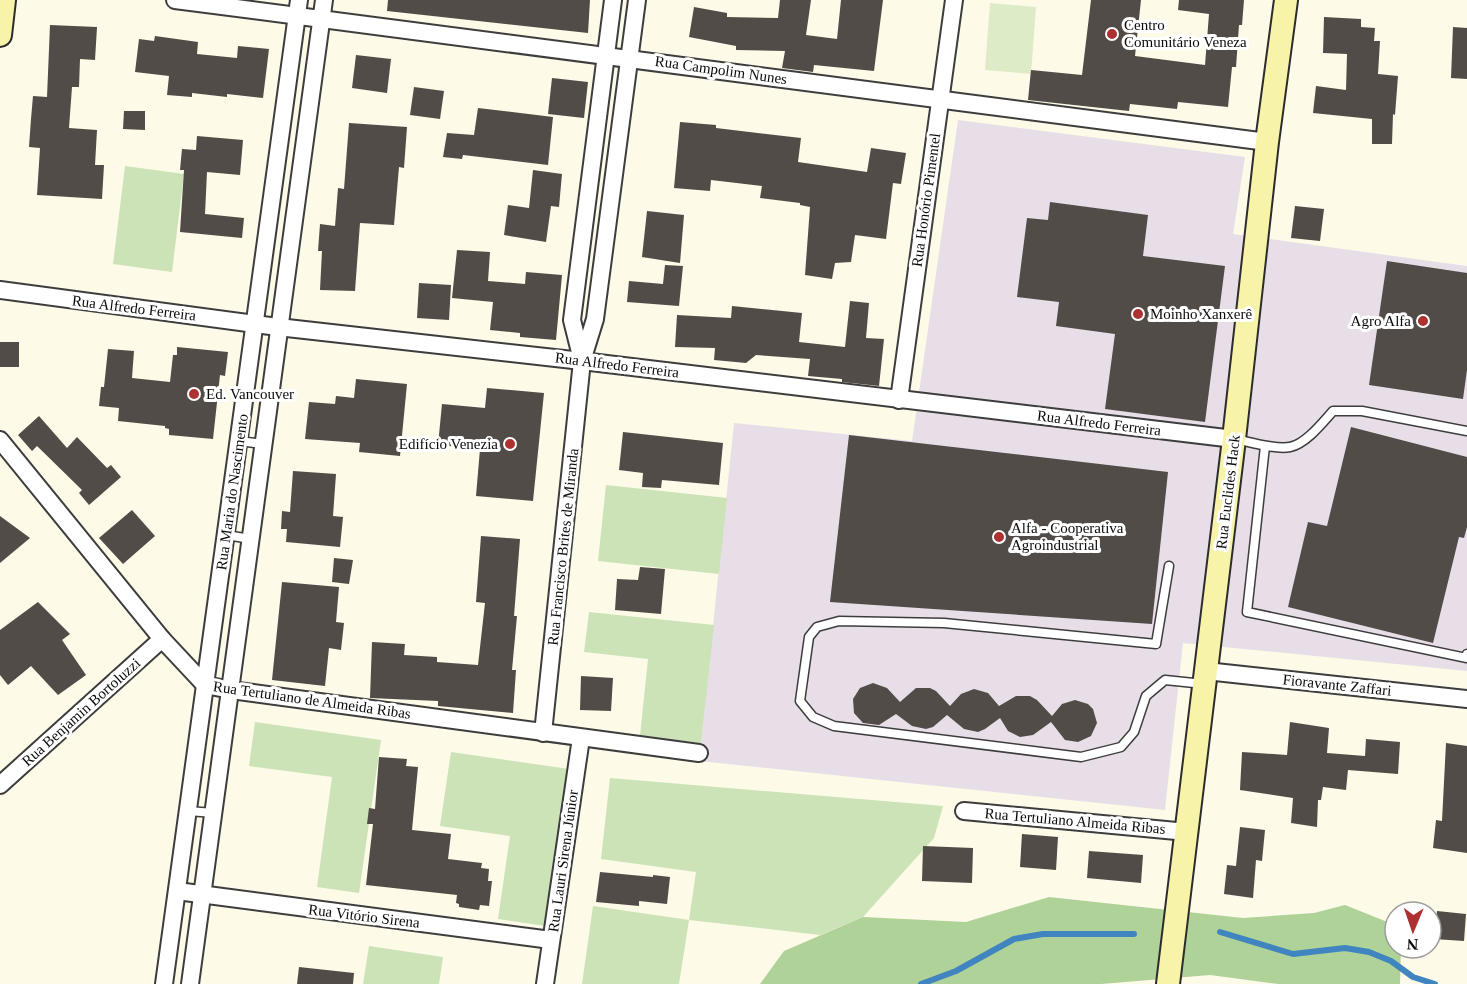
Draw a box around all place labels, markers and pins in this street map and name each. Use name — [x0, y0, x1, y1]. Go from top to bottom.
place label: Centro Comunitário Veneza — [1124, 17, 1247, 50]
marker: Centro Comunitário Veneza — [1105, 27, 1119, 41]
place label: Moinho Xanxerê — [1150, 306, 1252, 322]
marker: Moinho Xanxerê — [1131, 307, 1145, 321]
place label: Agro Alfa — [1351, 313, 1411, 329]
marker: Agro Alfa — [1416, 314, 1430, 328]
place label: Ed. Vancouver — [206, 386, 294, 402]
marker: Ed. Vancouver — [187, 387, 201, 401]
place label: Edifício Venezia — [399, 436, 498, 452]
marker: Edifício Venezia — [503, 437, 517, 451]
place label: Alfa - Cooperativa Agroindustrial — [1011, 520, 1124, 553]
marker: Alfa - Cooperativa Agroindustrial — [992, 530, 1006, 544]

